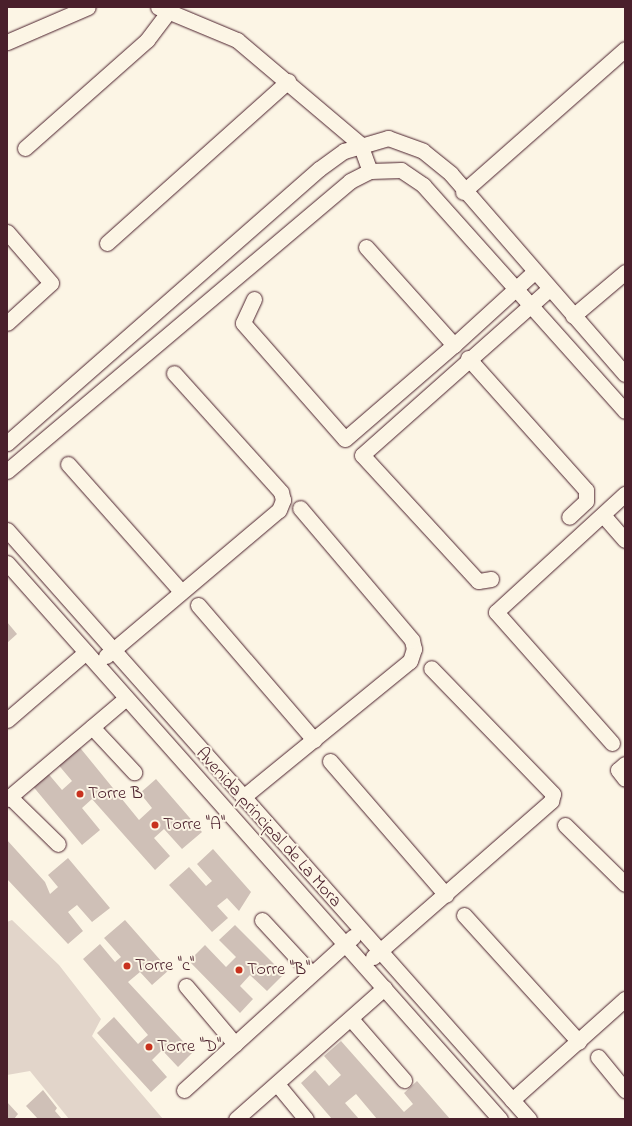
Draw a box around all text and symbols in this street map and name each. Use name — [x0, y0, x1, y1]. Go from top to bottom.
street label: Avenida principal de La Mora — [190, 743, 346, 913]
place label: Torre B — [88, 783, 143, 805]
marker: Torre B — [75, 789, 85, 799]
place label: Torre "A" — [163, 814, 225, 836]
marker: Torre "A" — [150, 820, 160, 830]
place label: Torre "c" — [135, 955, 194, 977]
place label: Torre "B" — [247, 959, 310, 981]
marker: Torre "c" — [122, 961, 132, 971]
marker: Torre "B" — [234, 965, 244, 975]
place label: Torre "D" — [157, 1036, 221, 1058]
marker: Torre "D" — [144, 1042, 154, 1052]

